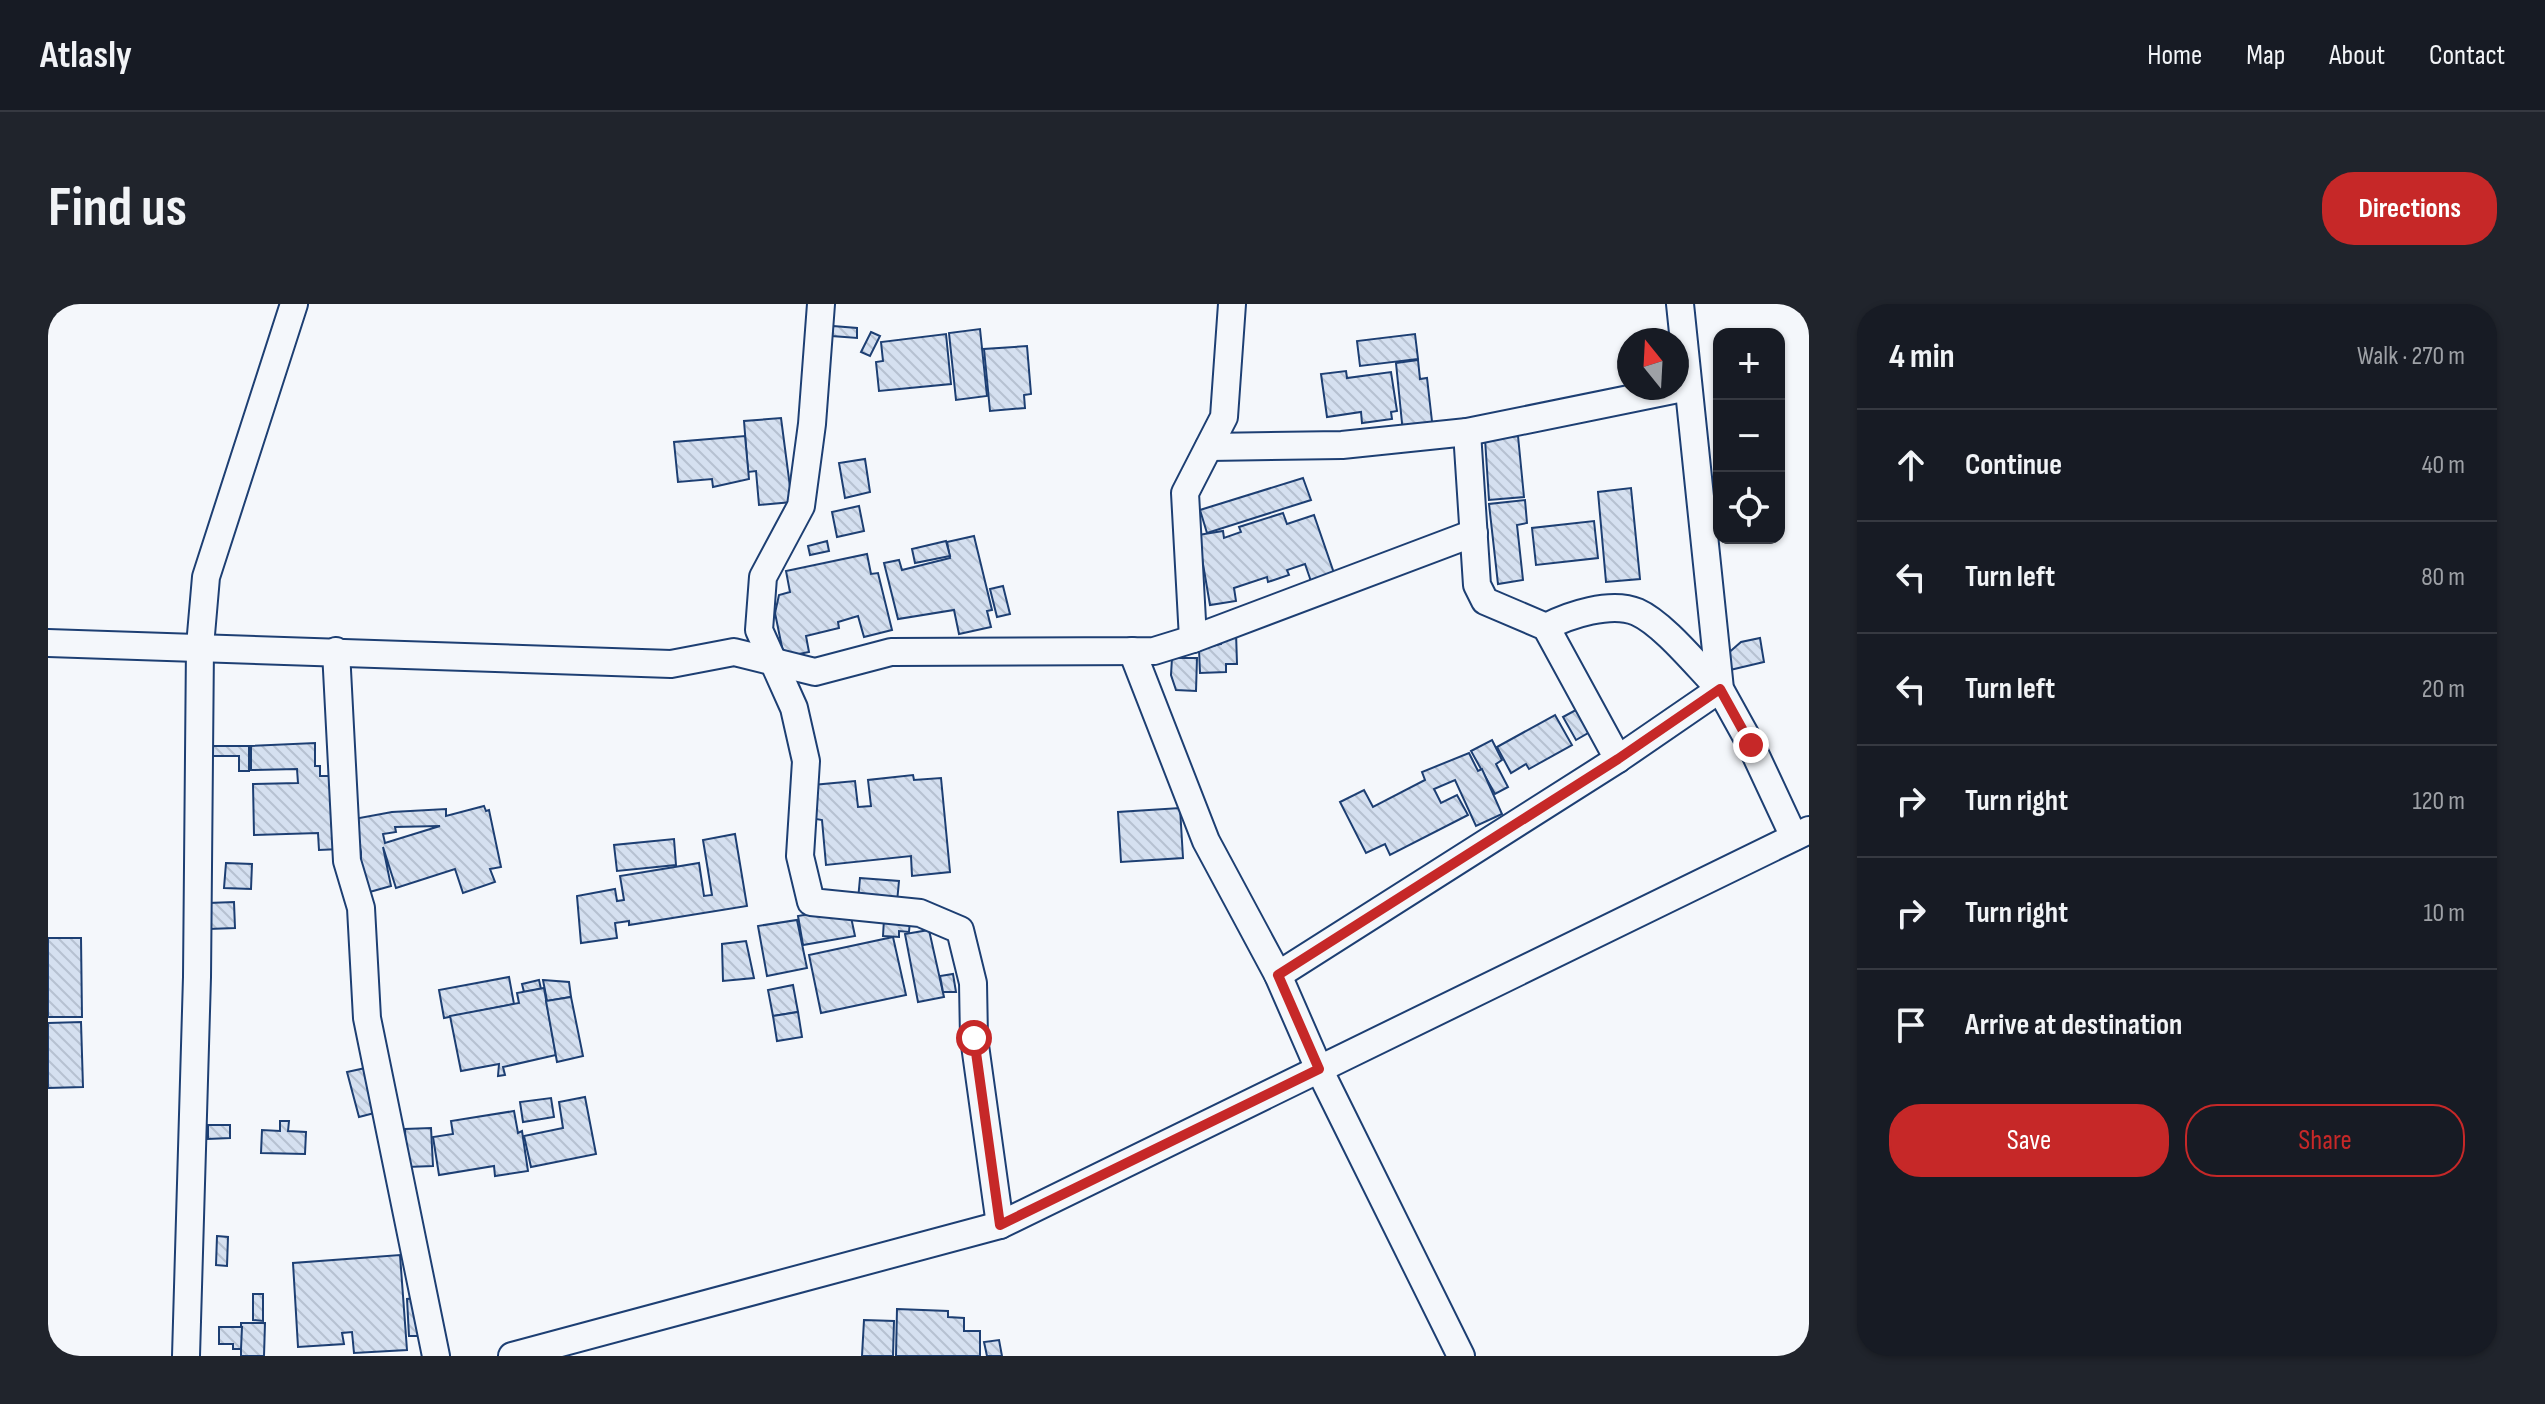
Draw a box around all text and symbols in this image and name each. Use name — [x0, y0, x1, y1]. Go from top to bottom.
text: Atlasly — [40, 33, 132, 78]
text: Home — [2147, 39, 2202, 72]
text: Map — [2246, 39, 2285, 72]
text: About — [2329, 39, 2385, 72]
text: Contact — [2429, 39, 2505, 72]
button: Directions — [2322, 172, 2497, 245]
text: Find us — [48, 175, 187, 242]
north arrow — [1617, 328, 1689, 400]
map controls — [1713, 328, 1785, 544]
button: + — [1713, 328, 1785, 400]
text: 4 min — [1889, 336, 1955, 377]
text: Walk · 270 m — [2357, 341, 2465, 372]
button: − — [1713, 400, 1785, 472]
icon: ahead — [1889, 443, 1933, 487]
text: Continue — [1965, 447, 2062, 483]
text: 40 m — [2422, 450, 2465, 481]
button: locate — [1713, 472, 1785, 544]
icon: left — [1889, 555, 1933, 599]
text: Turn left — [1965, 559, 2055, 595]
text: 80 m — [2421, 562, 2465, 593]
icon: left — [1889, 667, 1933, 711]
text: Turn left — [1965, 671, 2055, 707]
text: 20 m — [2422, 674, 2465, 705]
route end — [1733, 727, 1769, 763]
icon: right — [1889, 779, 1933, 823]
text: Turn right — [1965, 783, 2068, 819]
text: 120 m — [2412, 786, 2465, 817]
icon: right — [1889, 891, 1933, 935]
text: Turn right — [1965, 895, 2068, 931]
text: 10 m — [2423, 898, 2465, 929]
icon: arrive — [1889, 1003, 1933, 1047]
text: Arrive at destination — [1965, 1007, 2182, 1043]
route start — [956, 1020, 992, 1056]
button: Save — [1889, 1104, 2169, 1177]
button: Share — [2185, 1104, 2465, 1177]

